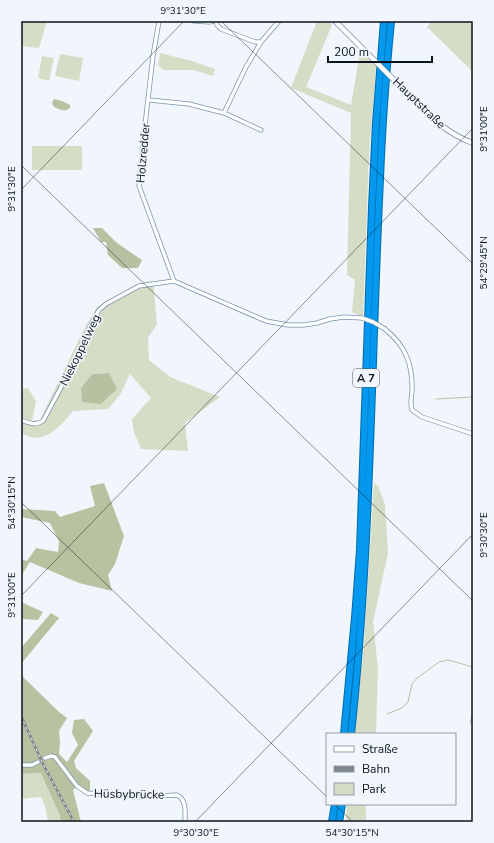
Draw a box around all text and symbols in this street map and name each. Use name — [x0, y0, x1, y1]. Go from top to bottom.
text: 9°31'30"E — [160, 4, 206, 18]
scale bar — [328, 38, 432, 64]
text: 200 m — [334, 44, 369, 60]
street label: Hauptstraße — [389, 74, 449, 132]
text: 9°31'00"E — [477, 106, 491, 152]
street label: Holzredder — [132, 122, 154, 184]
text: 9°31'30"E — [5, 166, 19, 212]
text: 54°29'45"N — [477, 236, 491, 290]
street label: Niekoppelweg — [56, 312, 104, 388]
road number: A 7 — [353, 369, 379, 387]
text: 54°30'15"N — [5, 476, 19, 530]
text: 9°30'30"E — [477, 512, 491, 558]
text: 9°31'00"E — [5, 572, 19, 618]
legend — [326, 733, 456, 805]
text: Straße — [362, 741, 398, 757]
text: Bahn — [362, 761, 390, 777]
text: Park — [362, 781, 387, 797]
street label: Hüsbybrücke — [94, 785, 164, 803]
text: 9°30'30"E — [173, 826, 219, 840]
text: 54°30'15"N — [325, 826, 379, 840]

